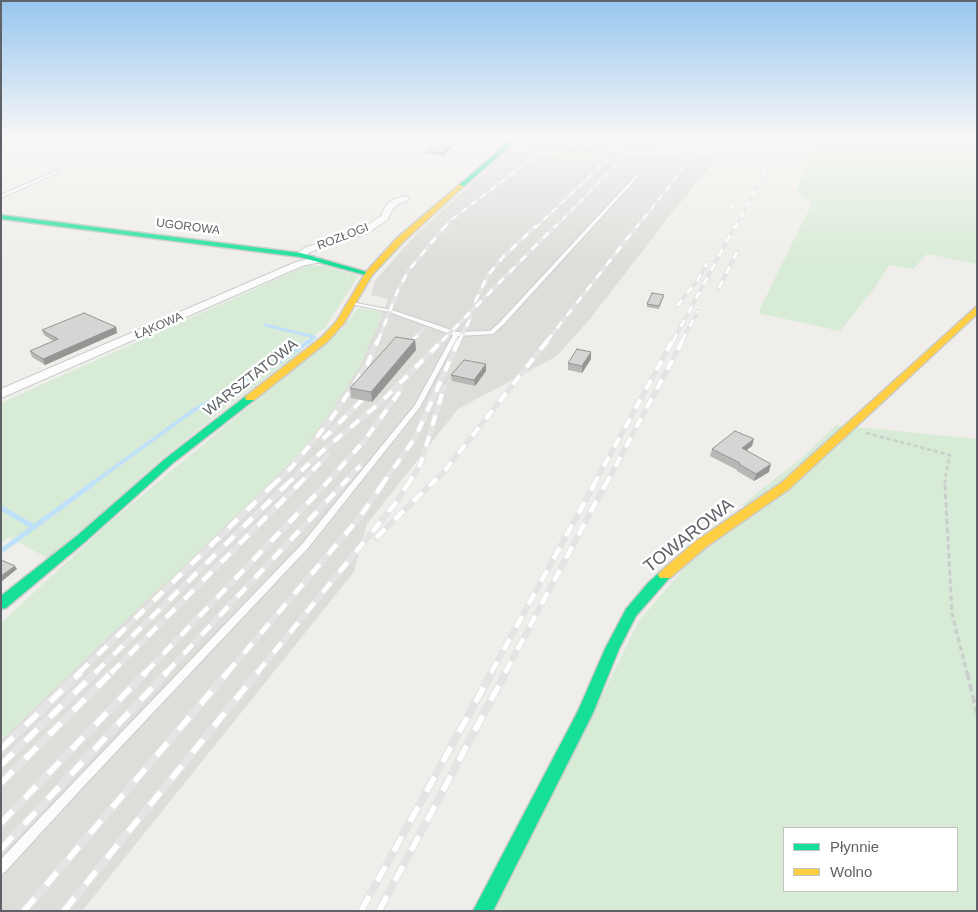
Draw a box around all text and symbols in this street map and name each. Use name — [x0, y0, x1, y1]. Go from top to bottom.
street label: UGOROWA — [155, 216, 221, 238]
street label: ROZŁOGI — [315, 221, 371, 253]
street label: ŁĄKOWA — [133, 309, 185, 343]
street label: WARSZTATOWA — [200, 336, 302, 420]
street label: TOWAROWA — [640, 494, 738, 578]
legend — [783, 827, 958, 892]
text: Płynnie — [830, 838, 879, 855]
text: Wolno — [830, 863, 872, 880]

